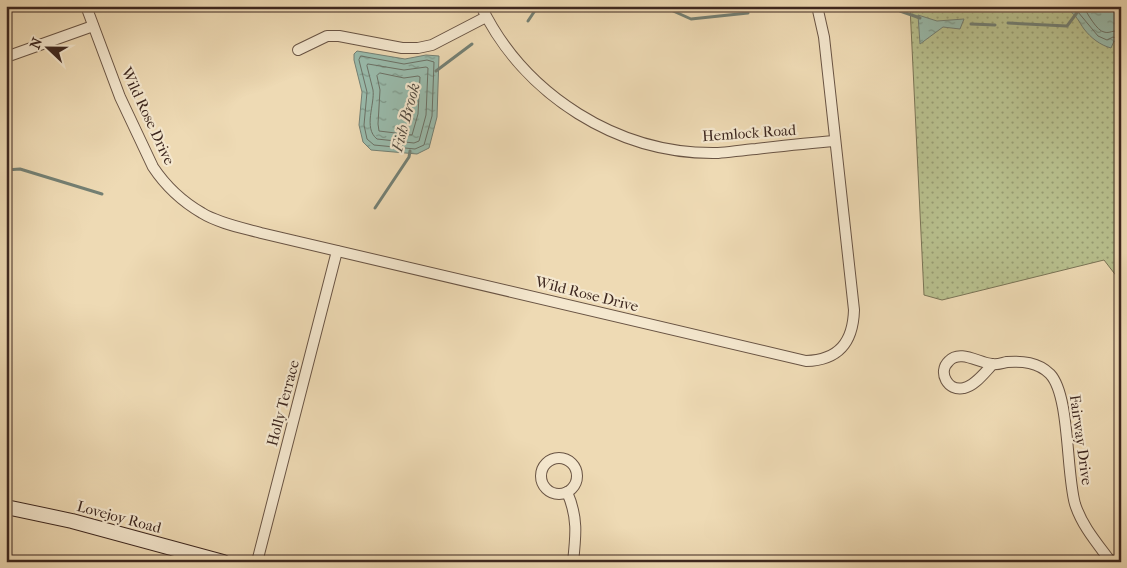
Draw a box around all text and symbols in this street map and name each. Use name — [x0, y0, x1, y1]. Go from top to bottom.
north arrow — [22, 22, 72, 72]
text: N — [27, 35, 46, 51]
street label: Wild Rose Drive — [117, 63, 179, 168]
water label: Fish Brook — [387, 81, 424, 155]
street label: Hemlock Road — [701, 121, 797, 145]
street label: Wild Rose Drive — [533, 272, 641, 316]
street label: Holly Terrace — [263, 357, 303, 448]
street label: Fairway Drive — [1066, 394, 1096, 487]
street label: Lovejoy Road — [75, 497, 164, 537]

